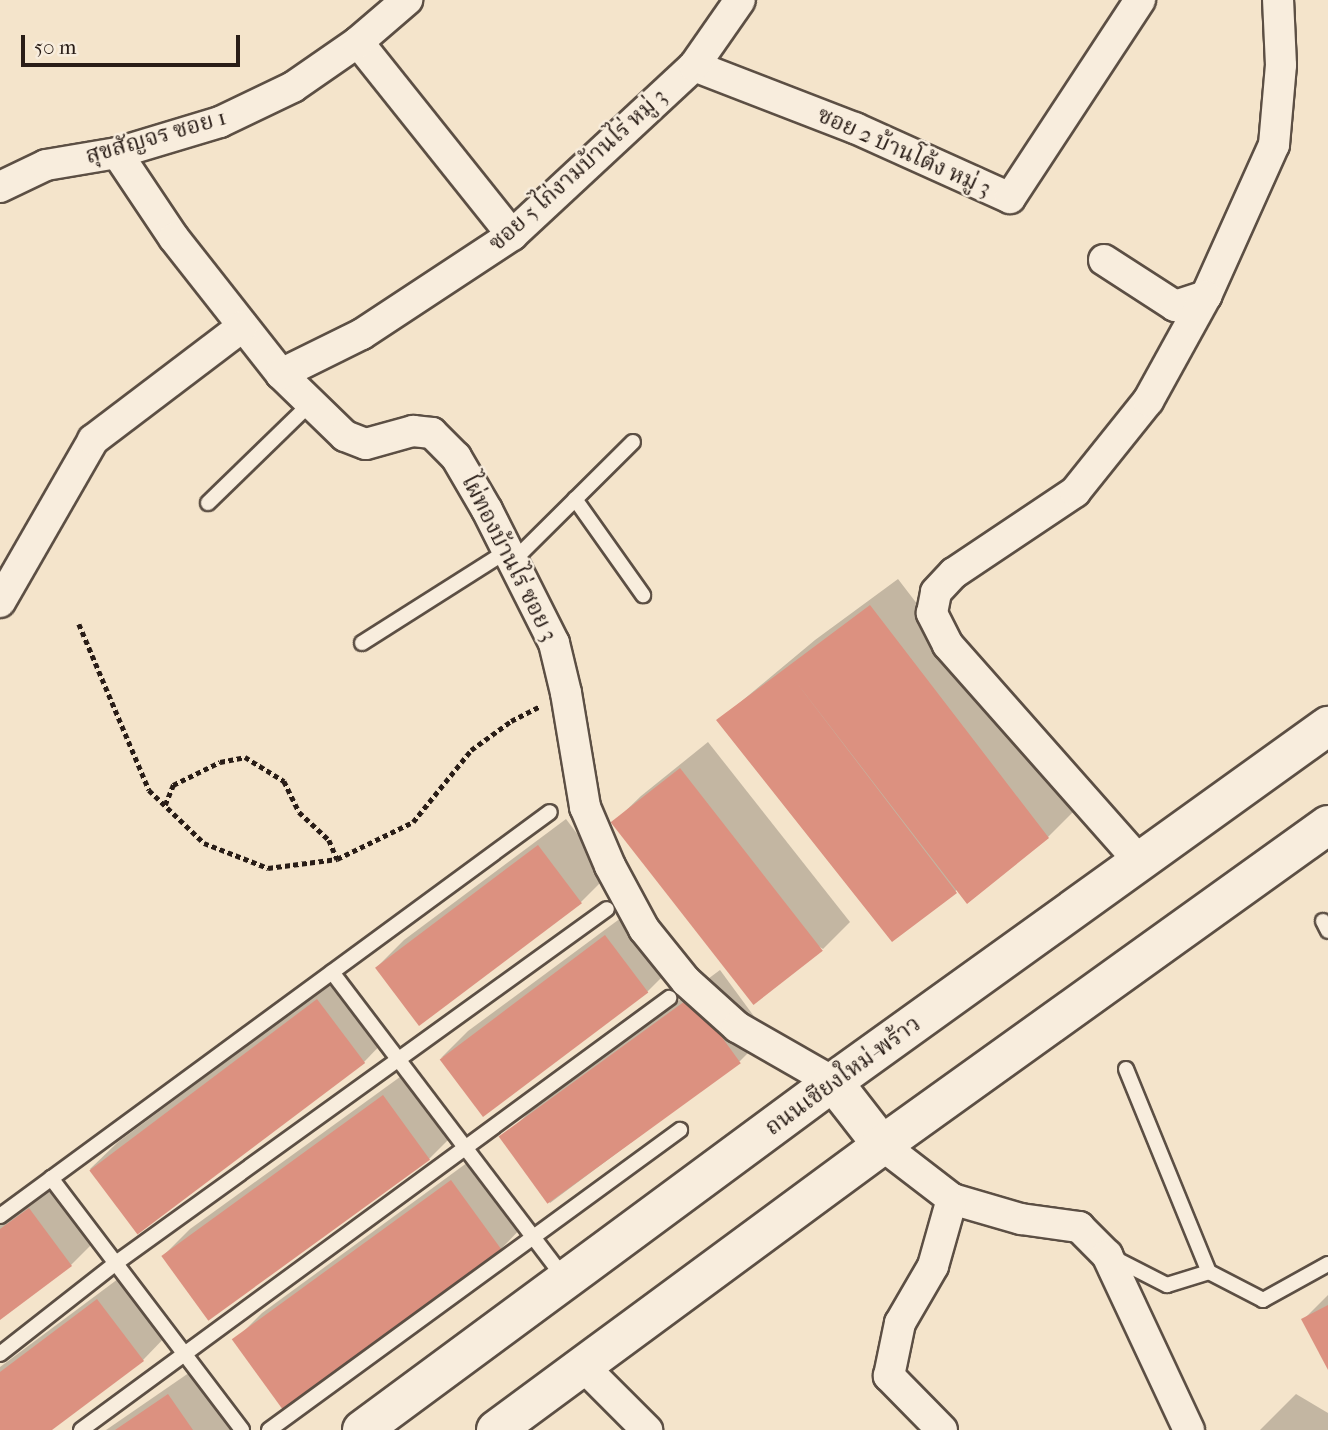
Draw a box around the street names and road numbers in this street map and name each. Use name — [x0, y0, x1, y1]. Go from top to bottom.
street label: ซอย 5 ไก่งามบ้านไร่ หมู่ 3 — [483, 83, 673, 257]
street label: ซอย 2 บ้านโต้ง หมู่ 3 — [813, 101, 995, 203]
street label: สุขสัญจร ซอย 1 — [82, 104, 230, 170]
street label: ไผ่ทองบ้านไร่ ซอย 3 — [455, 470, 563, 646]
street label: ถนนเชียงใหม่-พร้าว — [760, 1010, 926, 1142]

